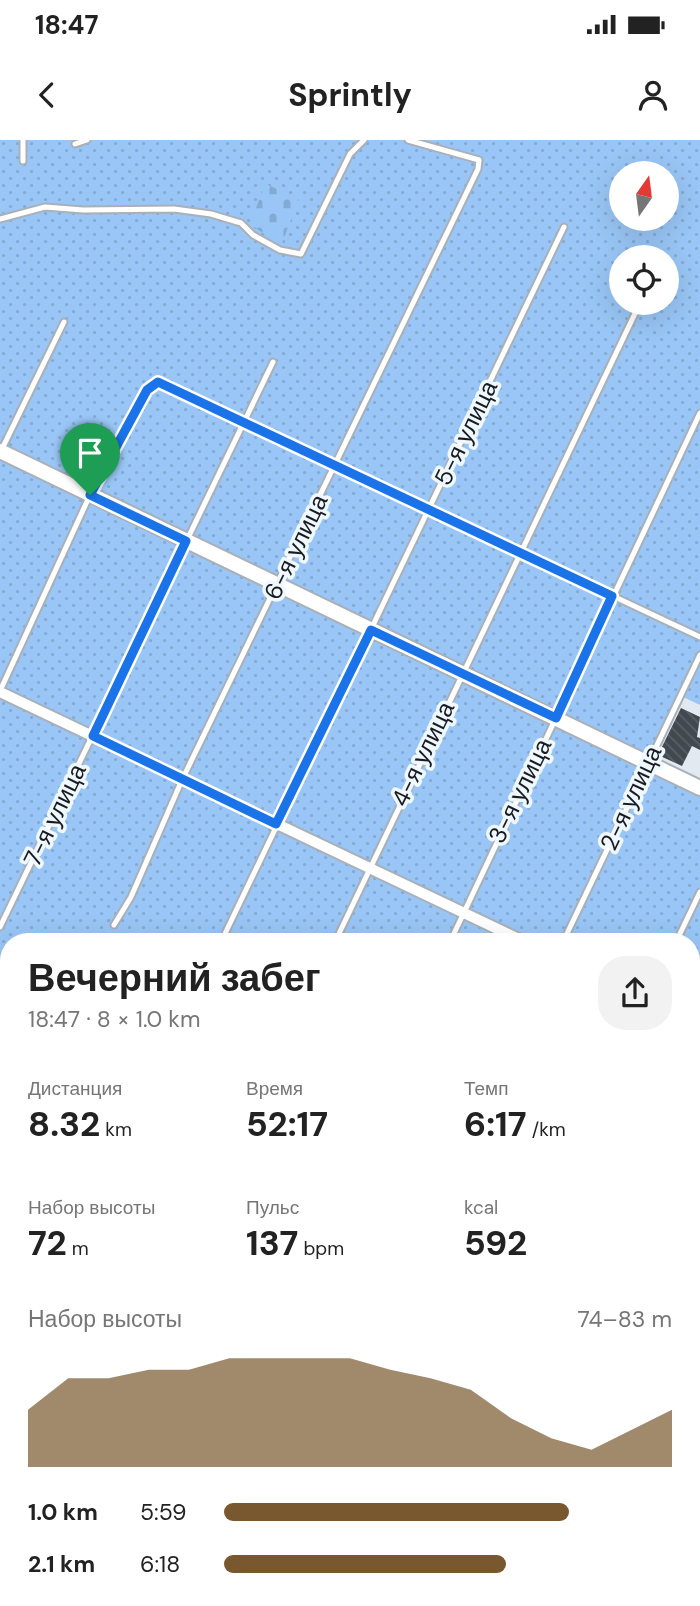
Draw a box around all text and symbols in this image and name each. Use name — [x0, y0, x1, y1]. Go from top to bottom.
text: 18:47 — [35, 8, 98, 42]
text: Sprintly — [288, 74, 412, 116]
icon: back — [28, 76, 66, 114]
icon: person — [634, 76, 672, 114]
north arrow — [609, 161, 679, 231]
map controls — [609, 161, 679, 315]
button: locate — [609, 245, 679, 315]
street label: 5-я улица — [427, 375, 505, 490]
pin — [60, 423, 120, 495]
icon: arrive — [71, 434, 109, 472]
street label: 6-я улица — [257, 488, 335, 605]
street label: 4-я улица — [384, 696, 462, 811]
street label: 3-я улица — [481, 733, 558, 848]
street label: 2-я улица — [593, 740, 669, 855]
street label: 7-я улица — [16, 758, 93, 871]
text: Вечерний забег — [28, 953, 321, 1003]
button: share — [598, 956, 672, 1030]
text: 18:47 · 8 × 1.0 km — [28, 1004, 200, 1034]
text: Дистанция — [28, 1076, 122, 1101]
text: Время — [246, 1076, 303, 1101]
text: Темп — [464, 1076, 508, 1101]
text: 8.32 — [28, 1101, 100, 1147]
text: 52:17 — [246, 1101, 328, 1147]
text: 6:17 — [464, 1101, 527, 1147]
text: km — [100, 1117, 132, 1142]
text: /km — [527, 1117, 566, 1142]
text: Набор высоты — [28, 1195, 155, 1220]
text: Пульс — [246, 1195, 299, 1220]
text: kcal — [464, 1195, 498, 1220]
text: 72 — [28, 1220, 67, 1266]
text: 137 — [246, 1220, 298, 1266]
text: 592 — [464, 1220, 527, 1266]
text: m — [67, 1236, 89, 1261]
text: bpm — [298, 1236, 344, 1261]
text: Набор высоты — [28, 1304, 182, 1334]
text: 74–83 m — [578, 1304, 672, 1334]
text: 1.0 km — [28, 1497, 98, 1527]
text: 5:59 — [140, 1497, 186, 1527]
text: 2.1 km — [28, 1549, 95, 1579]
text: 6:18 — [140, 1549, 180, 1579]

